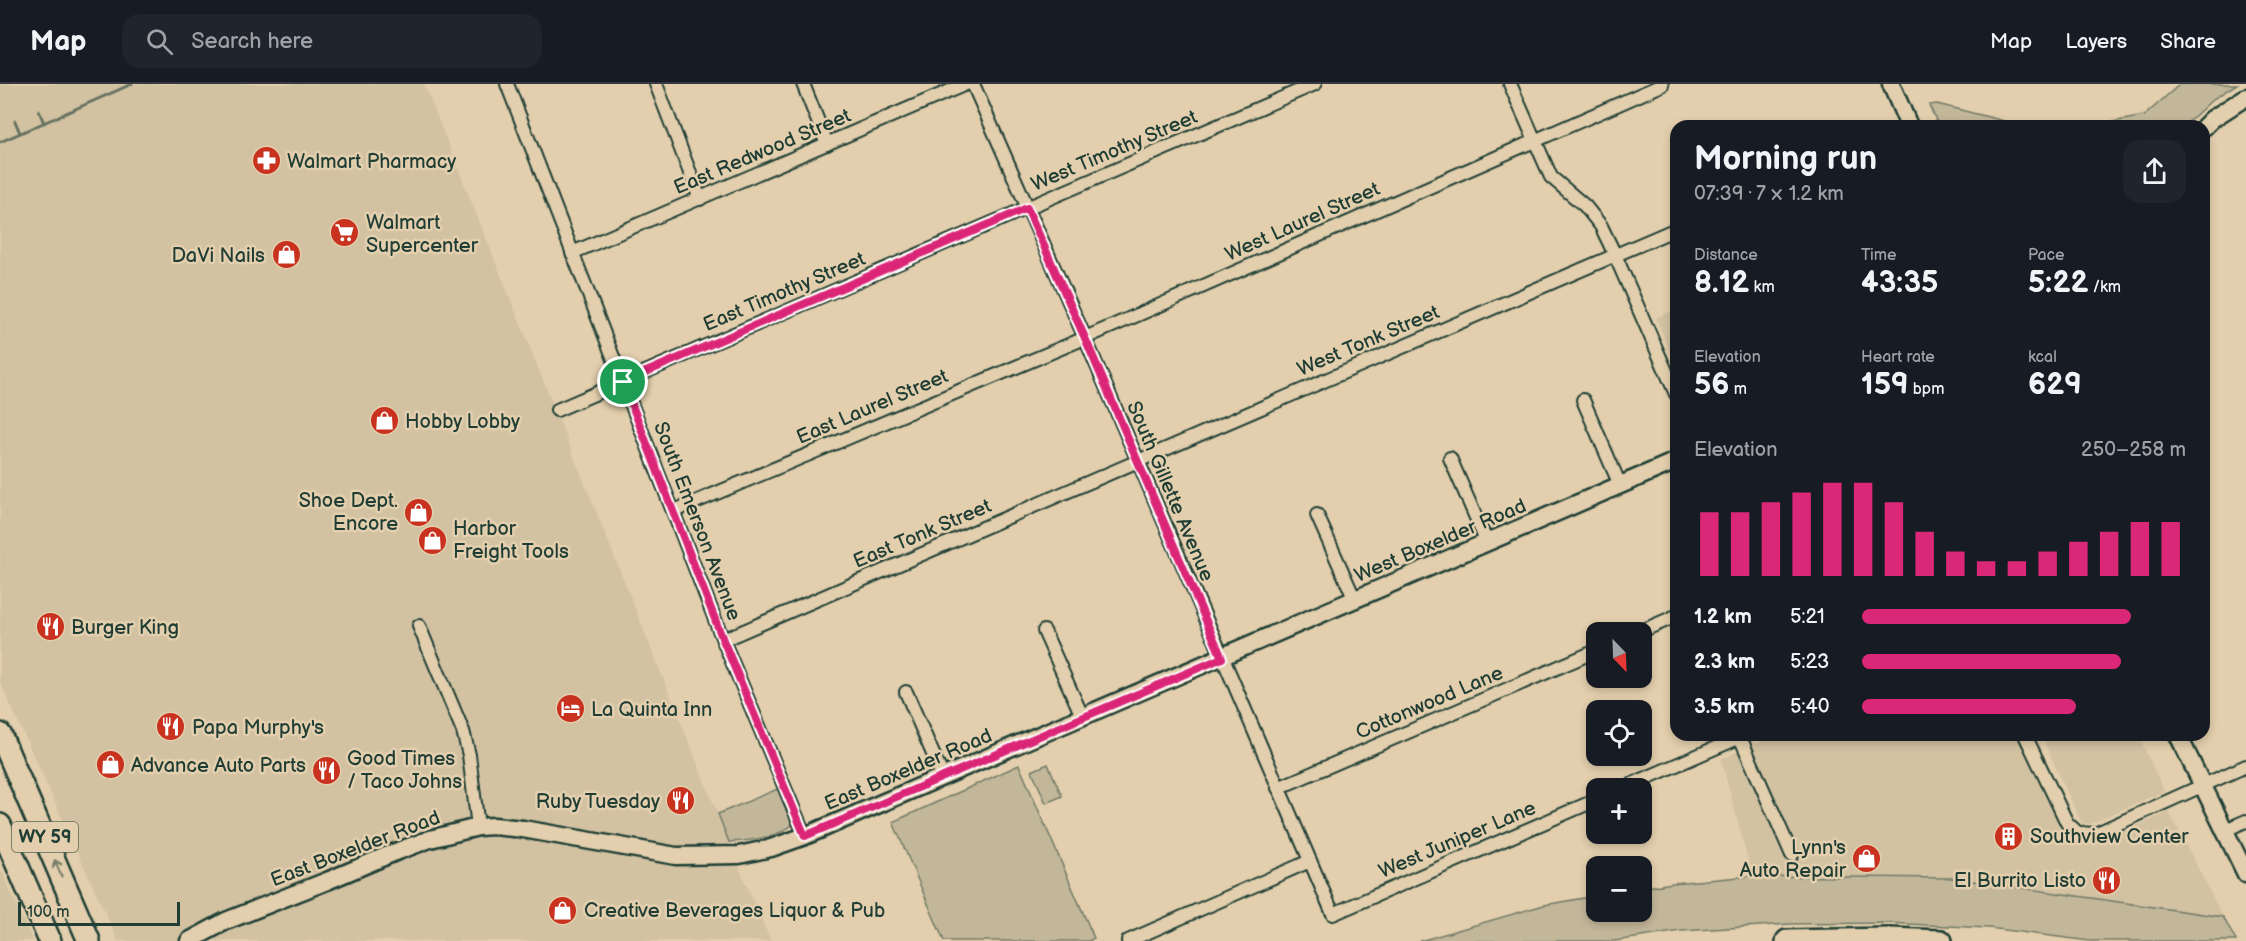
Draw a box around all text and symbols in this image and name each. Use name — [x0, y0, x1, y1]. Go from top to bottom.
search box — [122, 14, 542, 68]
text: Map — [30, 25, 86, 58]
icon: search — [143, 25, 176, 58]
text: Search here — [191, 28, 313, 55]
text: Map — [1990, 29, 2032, 54]
text: Layers — [2065, 29, 2127, 54]
text: Share — [2160, 29, 2216, 54]
street label: East Redwood Street — [670, 104, 855, 200]
street label: West Timothy Street — [1028, 105, 1201, 197]
text: Morning run — [1694, 139, 1877, 179]
button: share — [2123, 140, 2186, 203]
pharmacy icon: Walmart Pharmacy — [250, 145, 282, 177]
place label: Walmart Pharmacy — [287, 150, 456, 174]
street label: West Laurel Street — [1221, 177, 1383, 267]
text: 07:39 · 7 × 1.2 km — [1694, 182, 1844, 206]
place label: Walmart Supercenter — [366, 211, 479, 258]
supermarket icon: Walmart Supercenter — [329, 217, 361, 249]
shop icon: DaVi Nails — [270, 239, 302, 271]
place label: DaVi Nails — [172, 244, 265, 268]
text: Distance — [1694, 246, 1758, 265]
text: Time — [1861, 246, 1896, 265]
text: Pace — [2028, 246, 2064, 265]
street label: East Timothy Street — [700, 247, 869, 337]
text: 8.12 — [1694, 265, 1749, 301]
text: 43:35 — [1861, 265, 1938, 301]
text: 5:22 — [2028, 265, 2088, 301]
text: km — [1749, 278, 1775, 297]
text: /km — [2088, 278, 2121, 297]
street label: West Tonk Street — [1294, 300, 1443, 382]
text: Elevation — [1694, 348, 1761, 367]
text: Heart rate — [1861, 348, 1935, 367]
text: kcal — [2028, 348, 2057, 367]
pin — [597, 356, 648, 407]
street label: East Laurel Street — [793, 364, 952, 450]
icon: arrive — [606, 365, 639, 398]
text: 56 — [1694, 367, 1730, 403]
text: 159 — [1861, 367, 1909, 403]
text: 629 — [2028, 367, 2082, 403]
text: m — [1730, 380, 1747, 399]
text: bpm — [1909, 380, 1944, 399]
street label: South Gillette Avenue — [1121, 398, 1219, 585]
shop icon: Hobby Lobby — [368, 405, 400, 437]
place label: Hobby Lobby — [405, 410, 520, 434]
street label: South Emerson Avenue — [648, 419, 746, 624]
text: Elevation — [1694, 438, 1777, 462]
text: 250–258 m — [2081, 438, 2186, 462]
place label: Shoe Dept. Encore — [299, 489, 398, 536]
street label: East Tonk Street — [850, 494, 995, 574]
street label: West Boxelder Road — [1351, 494, 1530, 588]
shop icon: Shoe Dept. Encore — [403, 496, 435, 528]
place label: Harbor Freight Tools — [453, 517, 569, 564]
shop icon: Harbor Freight Tools — [416, 524, 448, 556]
text: 1.2 km — [1694, 605, 1752, 629]
text: 5:21 — [1790, 605, 1825, 629]
restaurant icon: Burger King — [34, 611, 66, 643]
place label: Burger King — [71, 616, 179, 640]
north arrow — [1586, 622, 1652, 688]
map controls — [1586, 622, 1652, 922]
text: 2.3 km — [1694, 650, 1755, 674]
text: 5:23 — [1790, 650, 1829, 674]
street label: Cottonwood Lane — [1352, 661, 1507, 745]
hotel icon: La Quinta Inn — [554, 693, 586, 725]
text: 3.5 km — [1694, 695, 1755, 719]
text: 5:40 — [1790, 695, 1829, 719]
place label: La Quinta Inn — [591, 698, 712, 722]
button: locate — [1586, 700, 1652, 766]
restaurant icon: Papa Murphy's — [155, 711, 187, 743]
place label: Papa Murphy's — [192, 716, 324, 740]
street label: East Boxelder Road — [821, 724, 996, 816]
place label: Good Times / Taco Johns — [347, 747, 462, 794]
shop icon: Advance Auto Parts — [94, 749, 126, 781]
place label: Advance Auto Parts — [131, 754, 306, 778]
restaurant icon: Good Times / Taco Johns — [310, 754, 342, 786]
button: + — [1586, 778, 1652, 844]
restaurant icon: Ruby Tuesday — [665, 785, 697, 817]
place label: Ruby Tuesday — [536, 790, 660, 814]
street label: West Juniper Lane — [1375, 796, 1540, 884]
street label: East Boxelder Road — [267, 806, 444, 892]
building icon: Southview Center — [1993, 820, 2025, 852]
road number: WY 59 — [12, 822, 78, 852]
place label: Southview Center — [2030, 825, 2189, 849]
place label: Lynn's Auto Repair — [1740, 836, 1847, 883]
shop icon: Lynn's Auto Repair — [1851, 843, 1883, 875]
button: − — [1586, 856, 1652, 922]
one-way arrow — [52, 859, 63, 878]
restaurant icon: El Burrito Listo — [2091, 864, 2123, 896]
place label: El Burrito Listo — [1954, 869, 2086, 893]
shop icon: Creative Beverages Liquor & Pub — [547, 894, 579, 926]
scale bar — [18, 899, 180, 926]
place label: Creative Beverages Liquor & Pub — [584, 899, 885, 923]
text: 100 m — [27, 903, 70, 922]

